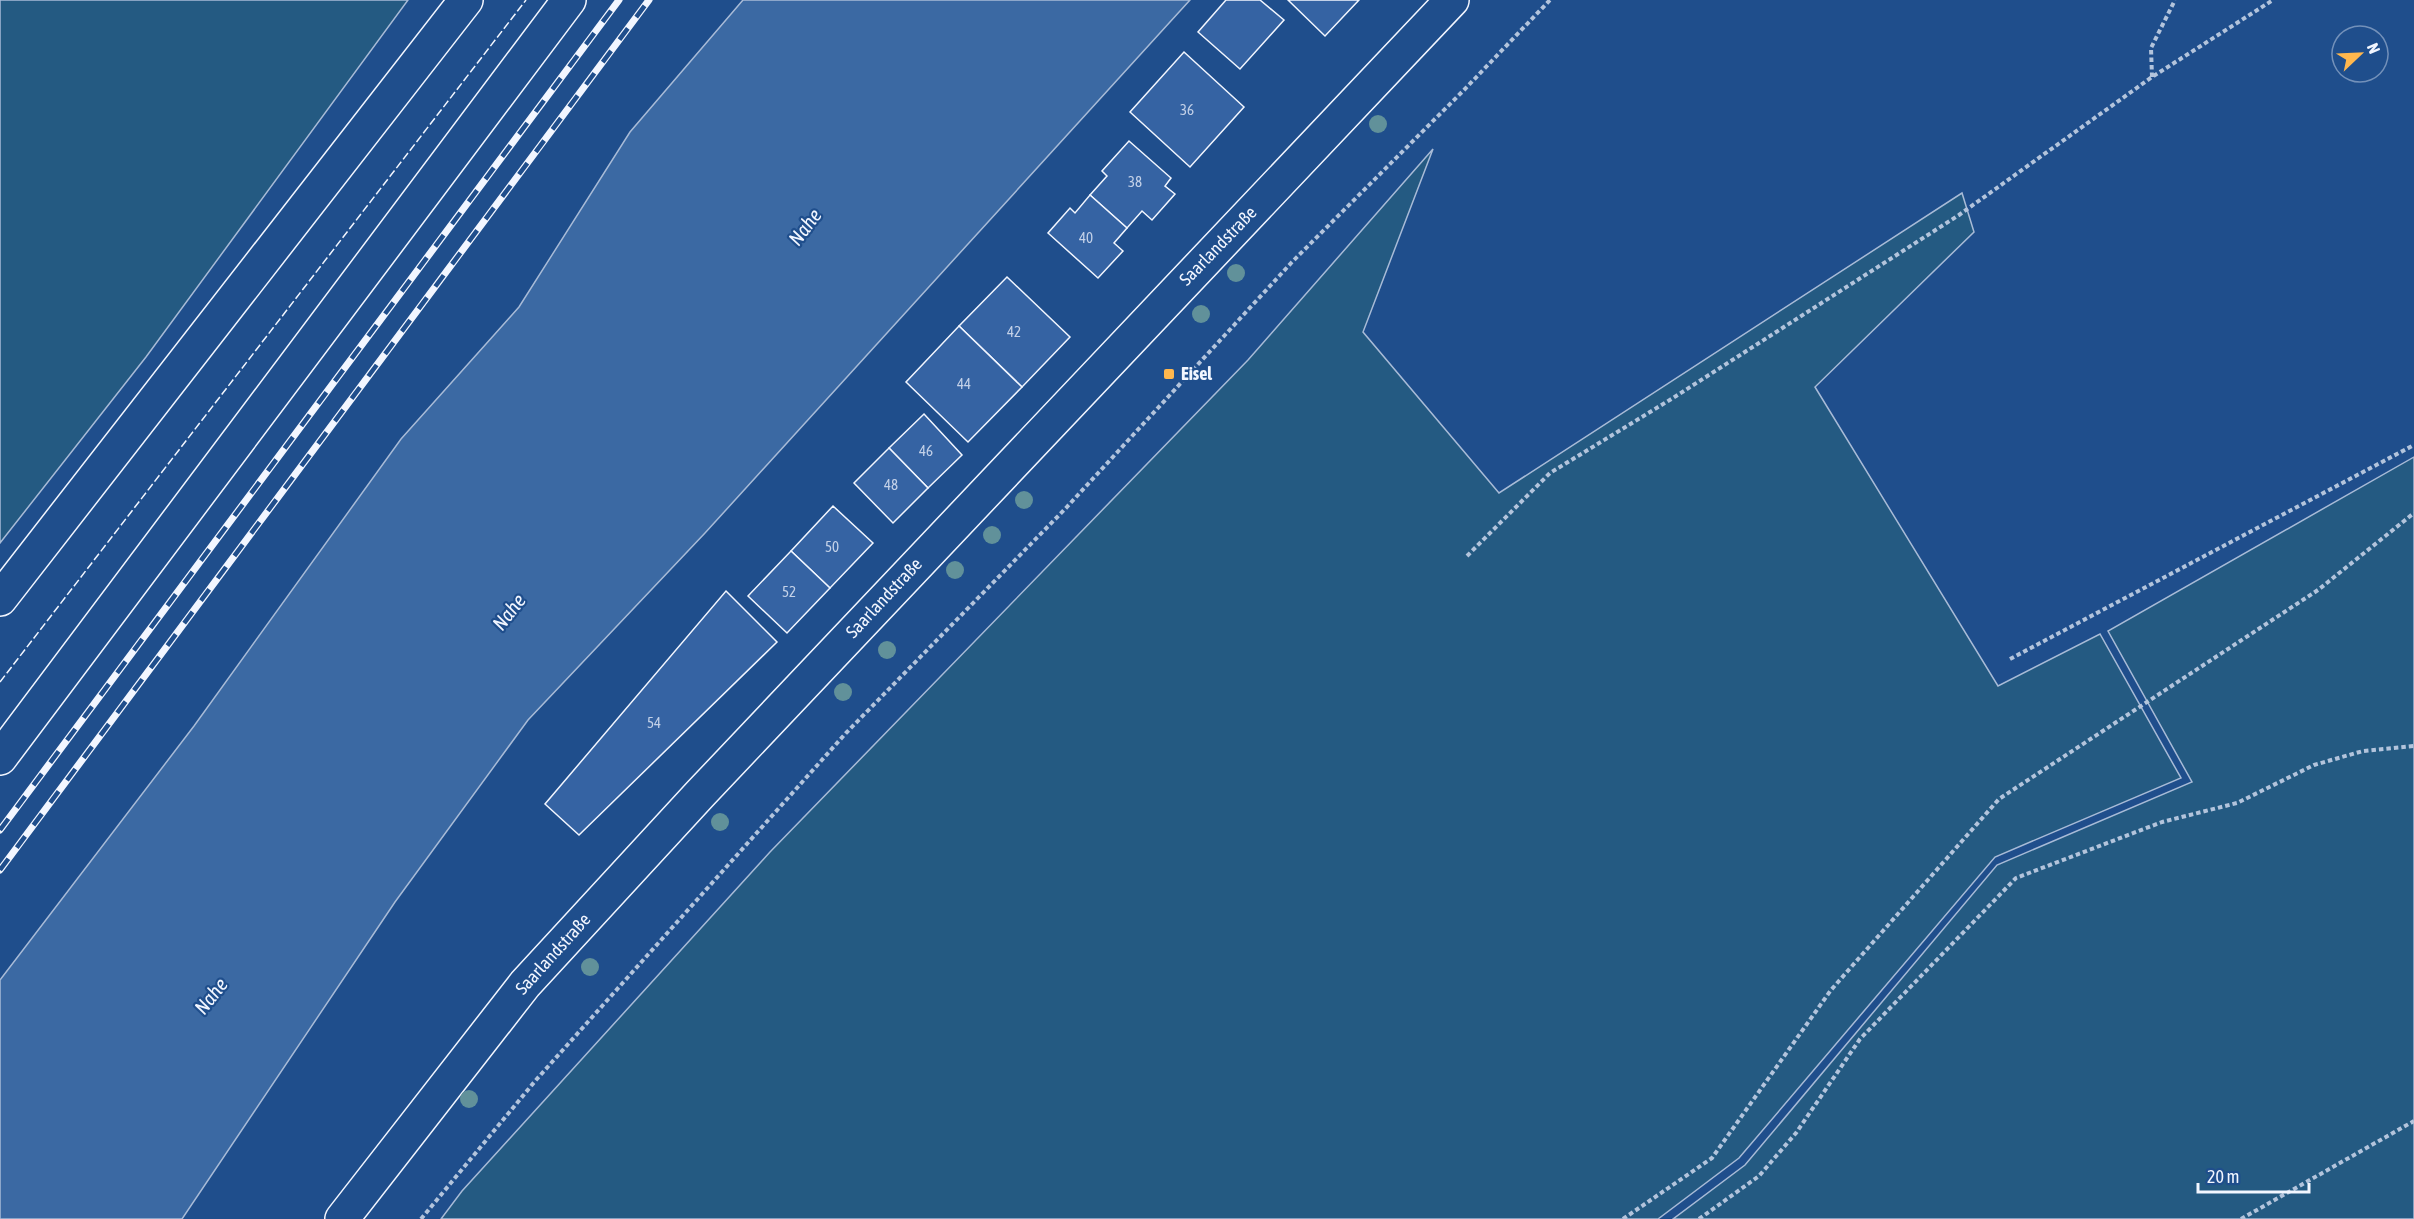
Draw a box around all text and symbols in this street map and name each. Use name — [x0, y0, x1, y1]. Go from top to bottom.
north arrow — [2330, 24, 2390, 84]
text: N — [2364, 40, 2384, 56]
house number: 36 — [1180, 101, 1194, 118]
house number: 38 — [1128, 173, 1142, 190]
street label: Saarlandstraße — [1175, 202, 1260, 289]
water label: Nahe — [783, 204, 826, 250]
house number: 40 — [1079, 229, 1093, 246]
house number: 42 — [1007, 323, 1021, 340]
place label: Eisel — [1181, 363, 1212, 384]
marker: Eisel — [1162, 367, 1176, 381]
house number: 44 — [957, 375, 971, 392]
house number: 46 — [919, 442, 933, 459]
house number: 48 — [884, 476, 898, 493]
house number: 50 — [825, 538, 839, 555]
street label: Saarlandstraße — [841, 553, 926, 642]
house number: 52 — [782, 583, 796, 600]
water label: Nahe — [487, 589, 530, 634]
house number: 54 — [647, 714, 661, 731]
street label: Saarlandstraße — [511, 909, 594, 998]
water label: Nahe — [189, 973, 232, 1018]
scale bar — [2198, 1156, 2309, 1194]
text: 20 m — [2207, 1166, 2239, 1187]

